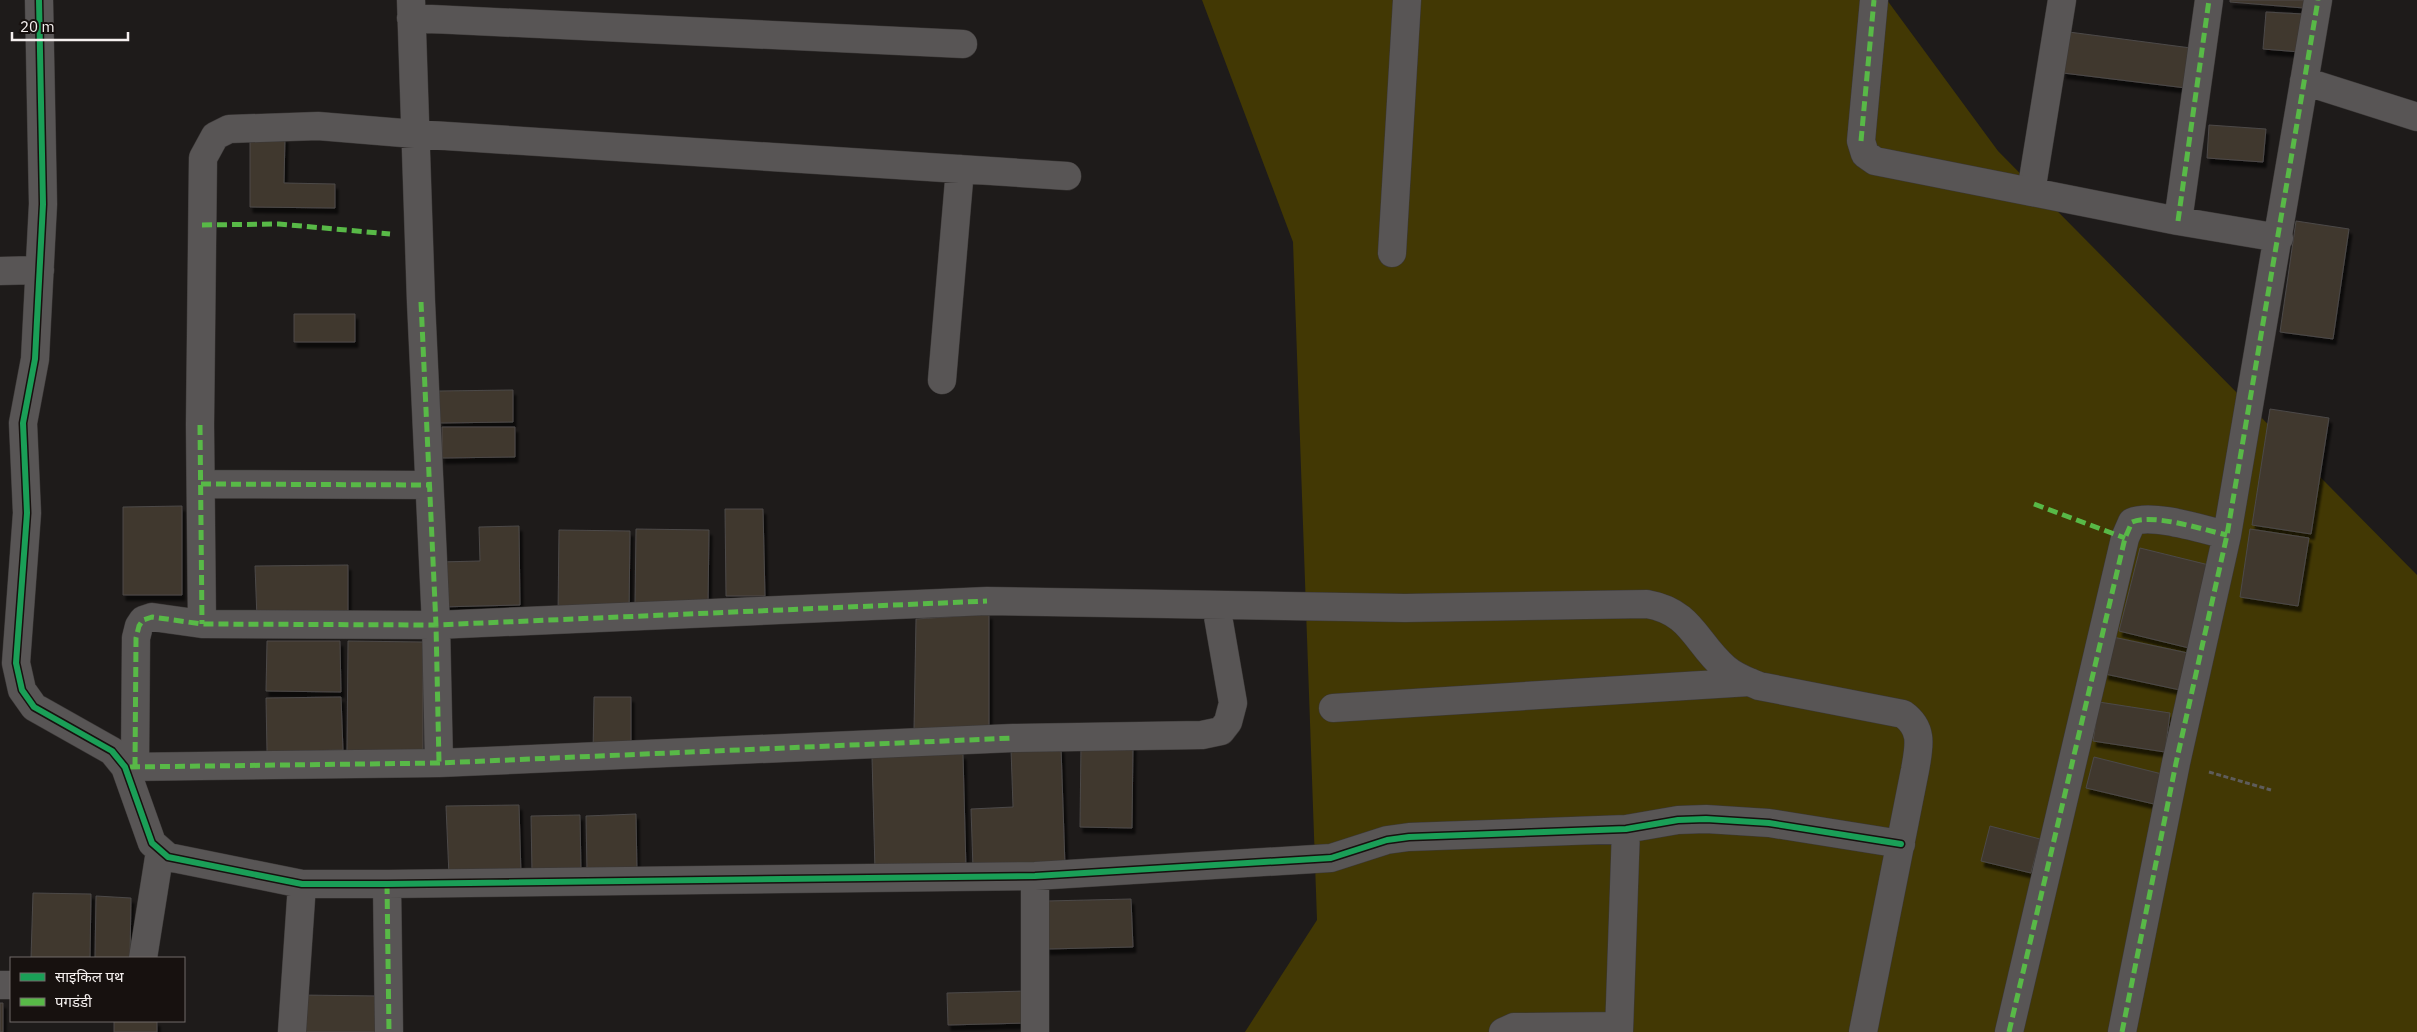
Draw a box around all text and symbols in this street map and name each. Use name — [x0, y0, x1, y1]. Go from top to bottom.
scale bar — [12, 10, 129, 42]
text: 20 m — [20, 17, 55, 36]
legend — [10, 957, 185, 1022]
text: साइकिल पथ — [55, 967, 124, 986]
text: पगडंडी — [55, 992, 93, 1011]

